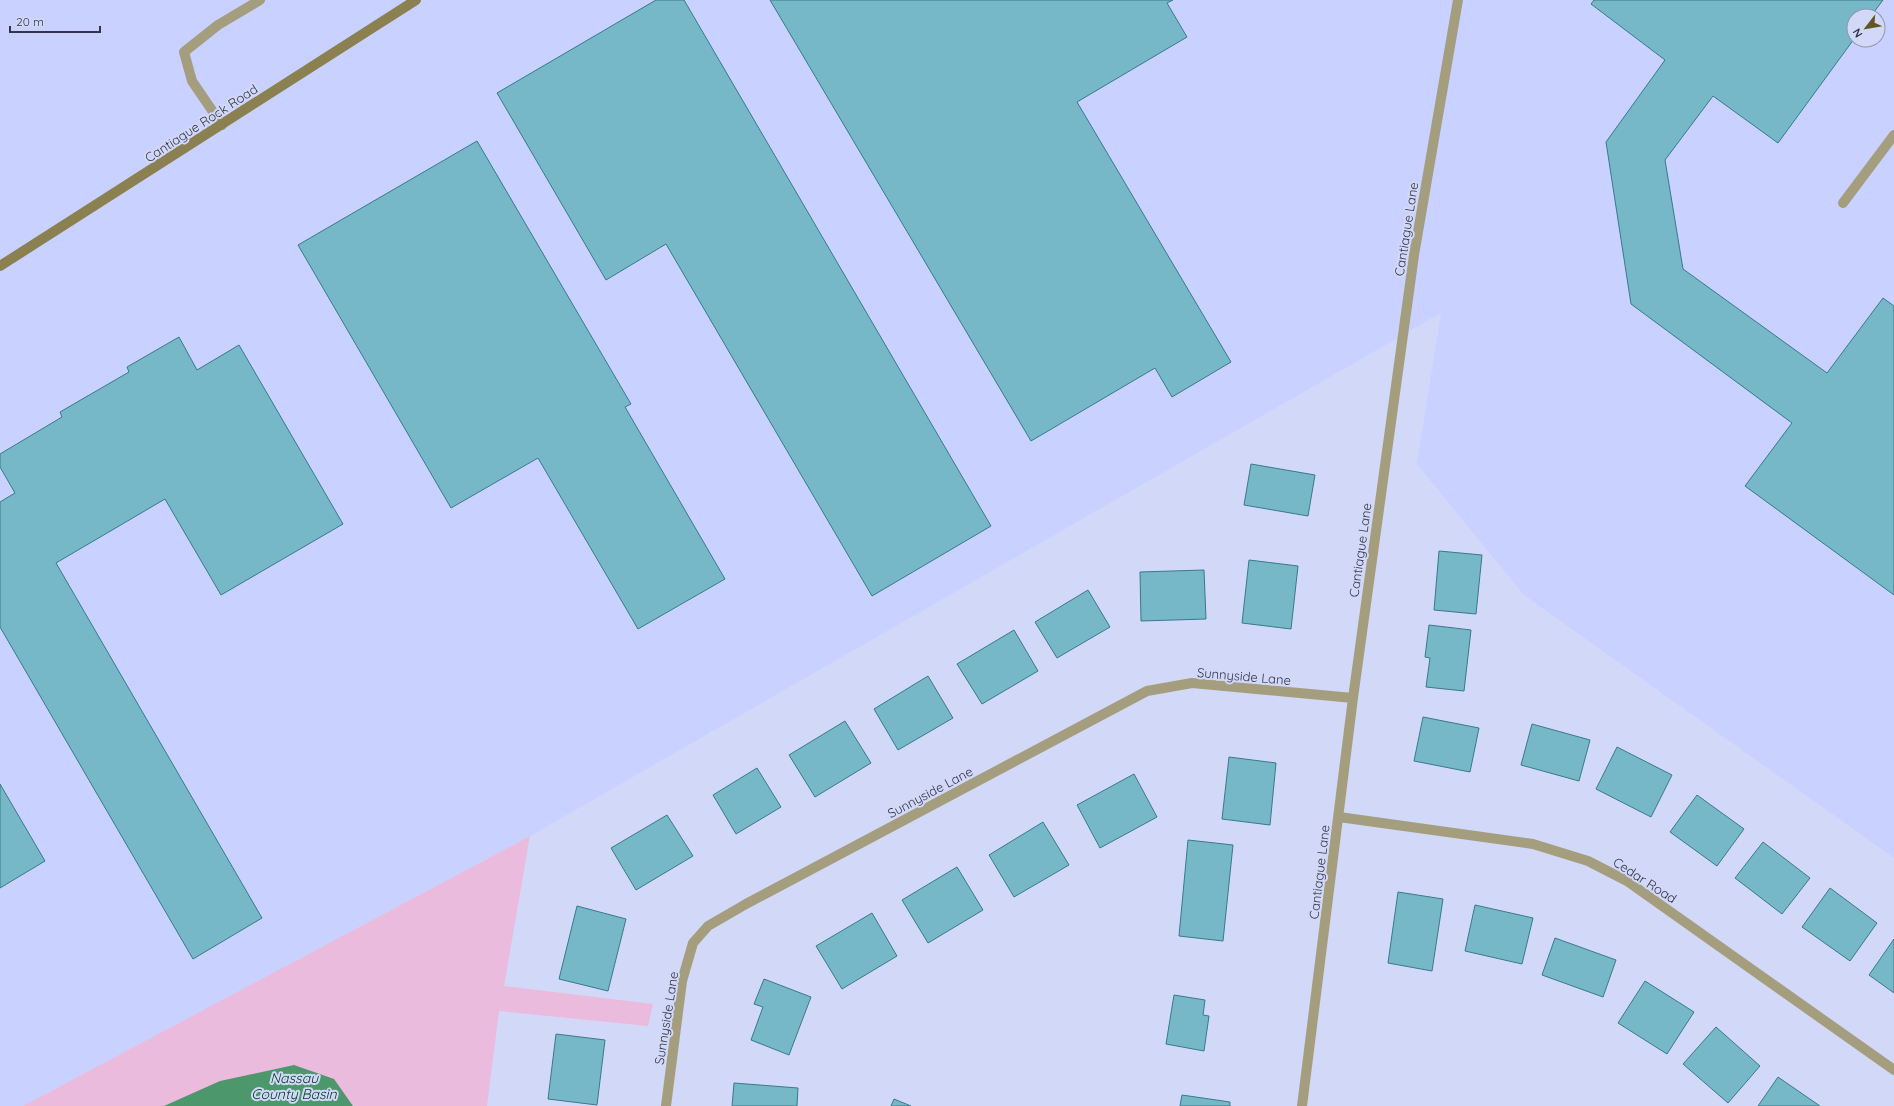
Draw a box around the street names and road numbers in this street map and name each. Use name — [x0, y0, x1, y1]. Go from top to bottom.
street label: Cantiague Rock Road — [142, 81, 260, 165]
street label: Cantiague Lane — [1391, 181, 1421, 277]
street label: Cantiague Lane — [1345, 502, 1375, 598]
street label: Sunnyside Lane — [1196, 664, 1292, 688]
street label: Sunnyside Lane — [885, 763, 975, 821]
street label: Cantiague Lane — [1305, 824, 1333, 920]
street label: Cedar Road — [1610, 854, 1680, 906]
street label: Sunnyside Lane — [651, 970, 681, 1066]

